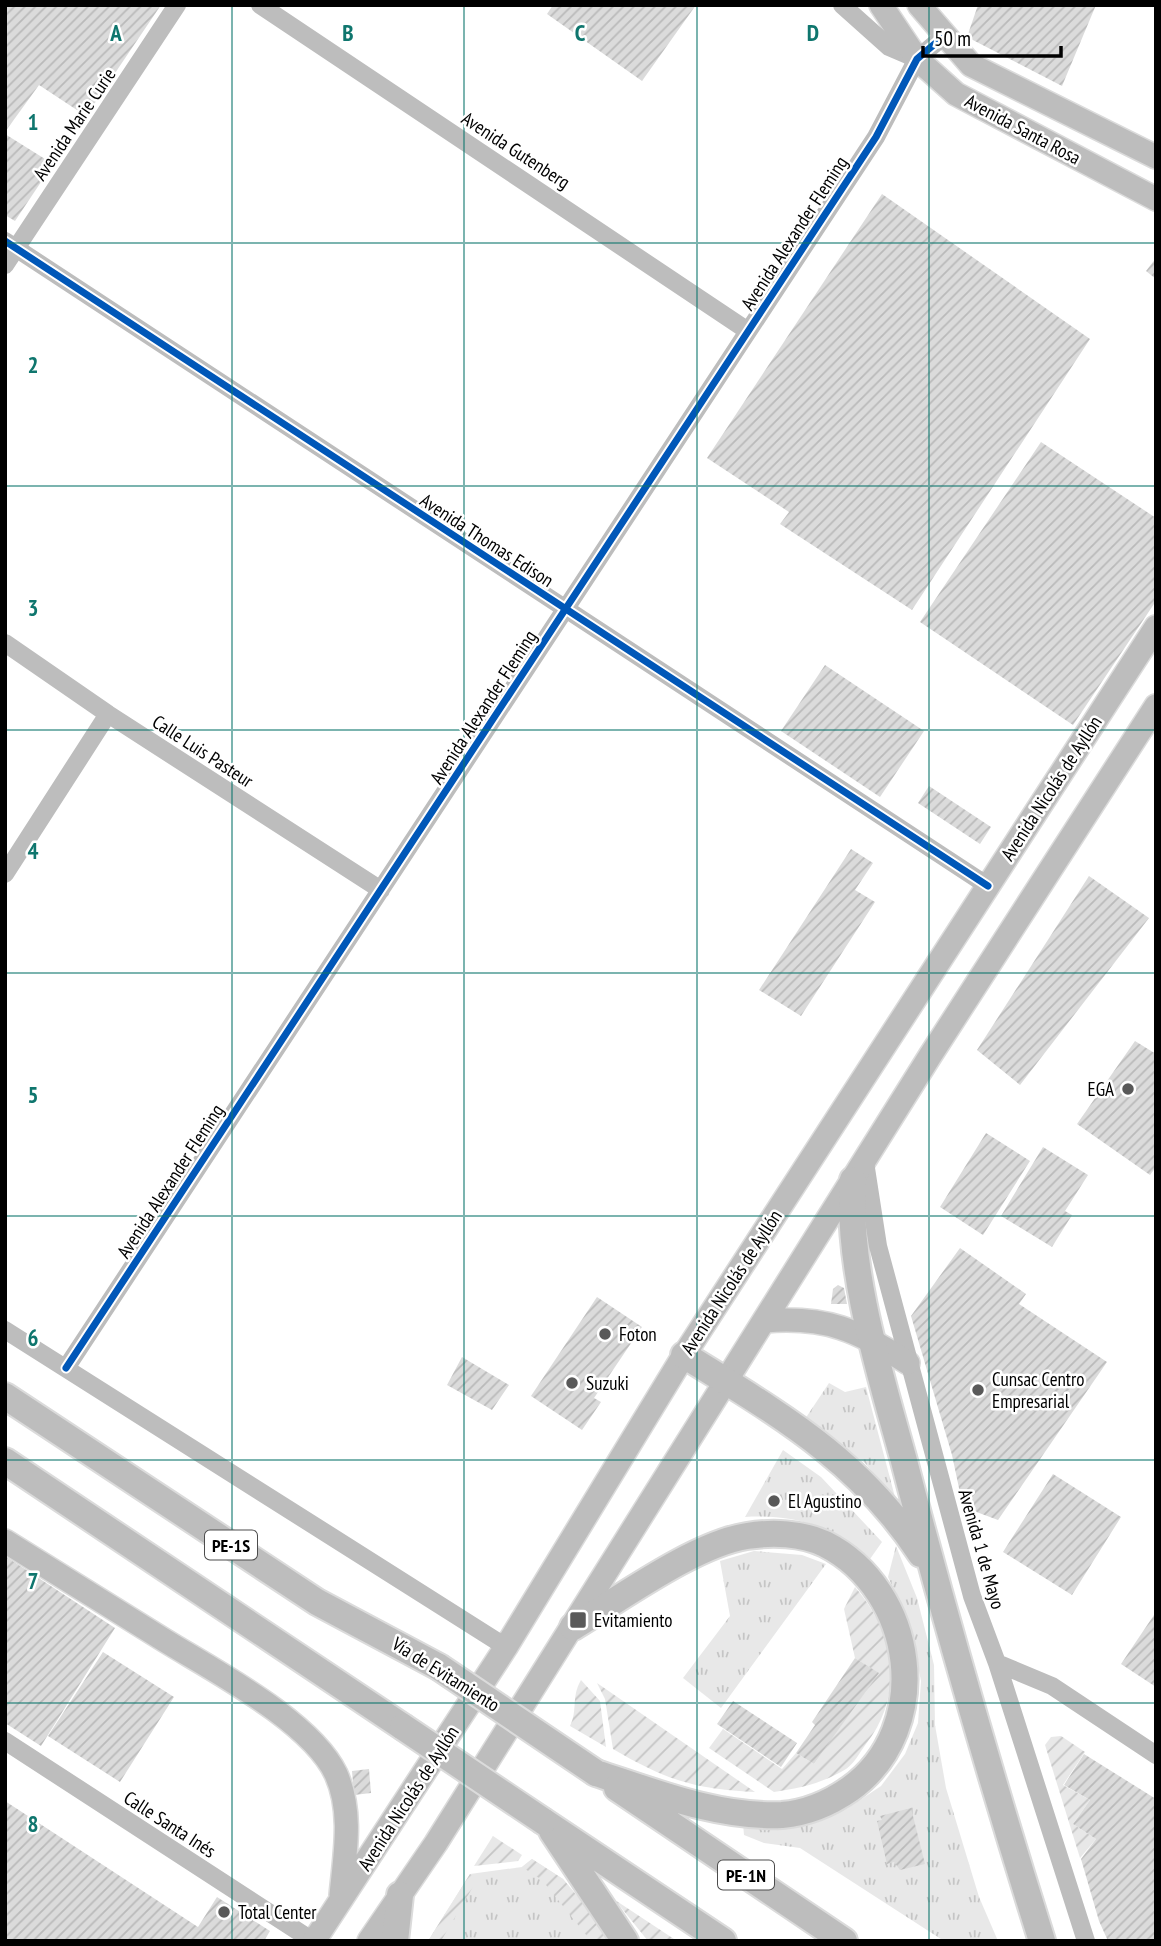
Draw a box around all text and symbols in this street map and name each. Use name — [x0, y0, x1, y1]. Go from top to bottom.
scale bar — [923, 14, 1061, 58]
text: A — [109, 18, 122, 47]
text: B — [342, 18, 354, 47]
text: C — [575, 18, 586, 47]
text: D — [807, 18, 819, 47]
text: 50 m — [934, 25, 971, 52]
street label: Avenida Marie Curie — [27, 63, 121, 185]
street label: Avenida Santa Rosa — [961, 88, 1085, 170]
street label: Avenida Gutenberg — [457, 106, 575, 194]
text: 1 — [28, 107, 39, 136]
street label: Avenida Alexander Fleming — [735, 152, 853, 314]
text: 2 — [28, 350, 39, 379]
street label: Avenida Thomas Edison — [416, 488, 558, 592]
text: 3 — [28, 593, 39, 622]
street label: Avenida Alexander Fleming — [424, 626, 542, 788]
street label: Calle Luis Pasteur — [148, 709, 259, 793]
street label: Avenida Nicolás de Ayllón — [995, 711, 1107, 865]
text: 4 — [28, 836, 39, 865]
place label: EGA — [1088, 1077, 1114, 1101]
text: 5 — [28, 1080, 39, 1109]
marker: EGA — [1120, 1081, 1136, 1097]
street label: Avenida Alexander Fleming — [111, 1100, 229, 1262]
street label: Avenida Nicolás de Ayllón — [675, 1205, 787, 1359]
place label: Foton — [619, 1322, 657, 1346]
text: 6 — [28, 1323, 39, 1352]
marker: Foton — [597, 1326, 613, 1342]
place label: Cunsac Centro Empresarial — [992, 1367, 1085, 1413]
place label: Suzuki — [586, 1371, 629, 1395]
marker: Suzuki — [564, 1375, 580, 1391]
marker: Cunsac Centro Empresarial — [970, 1382, 986, 1398]
street label: Avenida 1 de Mayo — [953, 1486, 1011, 1612]
place label: El Agustino — [788, 1489, 862, 1513]
marker: El Agustino — [766, 1493, 782, 1509]
road number: PE-1S — [205, 1530, 257, 1560]
text: 7 — [28, 1566, 39, 1595]
place label: Evitamiento — [594, 1608, 672, 1632]
marker: Evitamiento — [568, 1610, 588, 1630]
street label: Vía de Evitamiento — [387, 1631, 504, 1717]
street label: Avenida Nicolás de Ayllón — [352, 1721, 464, 1875]
street label: Calle Santa Inés — [120, 1785, 220, 1863]
text: 8 — [28, 1809, 39, 1838]
road number: PE-1N — [718, 1860, 774, 1889]
place label: Total Center — [238, 1900, 317, 1924]
marker: Total Center — [216, 1904, 232, 1920]

